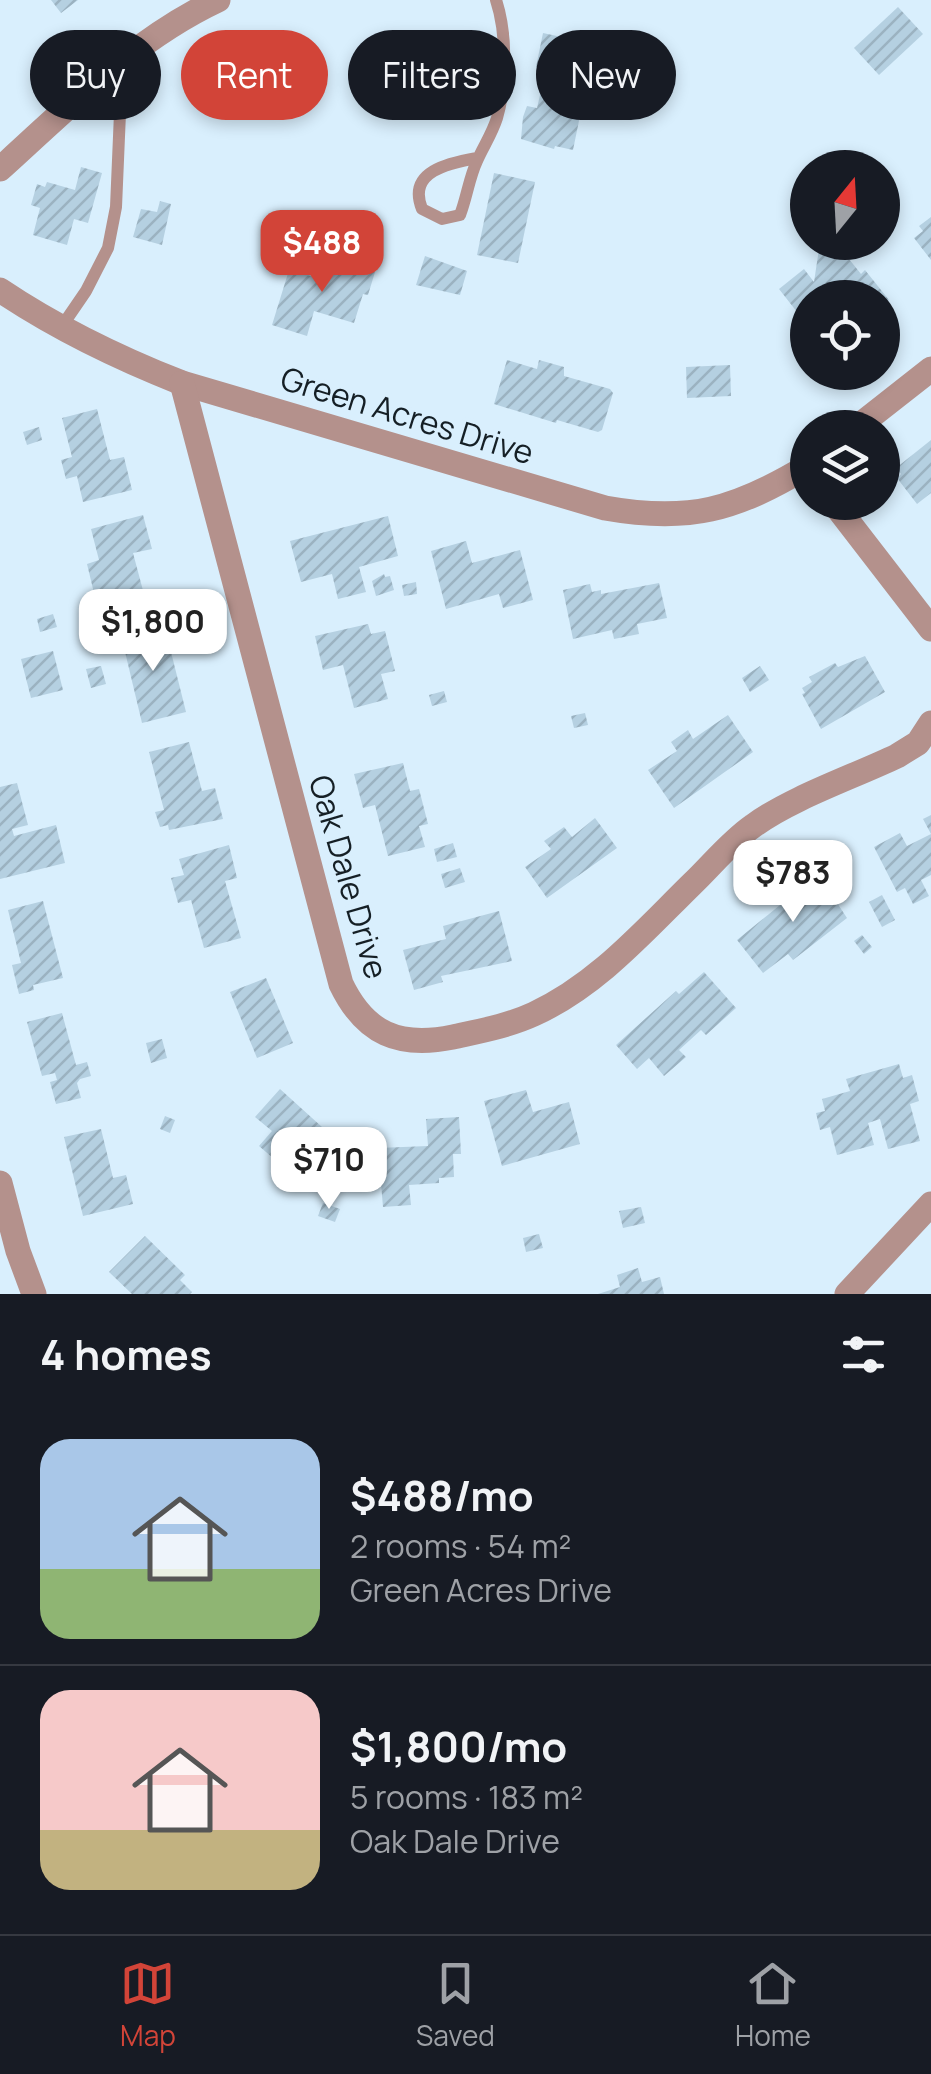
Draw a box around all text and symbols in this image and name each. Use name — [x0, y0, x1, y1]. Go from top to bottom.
chip: Buy — [30, 30, 161, 120]
chip: Rent — [181, 30, 328, 120]
chip: Filters — [348, 30, 516, 120]
chip: New — [536, 30, 676, 120]
north arrow — [790, 150, 900, 260]
map controls — [790, 150, 900, 520]
pin: $488 — [263, 210, 381, 295]
text: $488 — [283, 220, 361, 264]
button: locate — [790, 280, 900, 390]
street label: Green Acres Drive — [276, 356, 539, 474]
button: layers — [790, 410, 900, 520]
pin: $1,800 — [72, 589, 234, 674]
text: $1,800 — [101, 599, 205, 643]
street label: Oak Dale Drive — [299, 770, 399, 984]
pin: $783 — [734, 840, 852, 925]
text: $783 — [755, 850, 831, 894]
pin: $710 — [270, 1127, 388, 1212]
text: $710 — [293, 1137, 365, 1181]
text: 4 homes — [40, 1325, 212, 1383]
icon: filters — [836, 1327, 891, 1382]
text: $488/mo — [350, 1466, 534, 1524]
icon: home — [120, 1479, 240, 1599]
text: 2 rooms · 54 m² — [350, 1524, 571, 1568]
text: Green Acres Drive — [350, 1568, 612, 1612]
text: $1,800/mo — [350, 1717, 567, 1775]
icon: home — [120, 1730, 240, 1850]
text: 5 rooms · 183 m² — [350, 1775, 583, 1819]
text: Oak Dale Drive — [350, 1819, 560, 1863]
tab: Map — [120, 1956, 176, 2054]
tab: Saved — [416, 1956, 495, 2054]
tab: Home — [735, 1956, 811, 2054]

